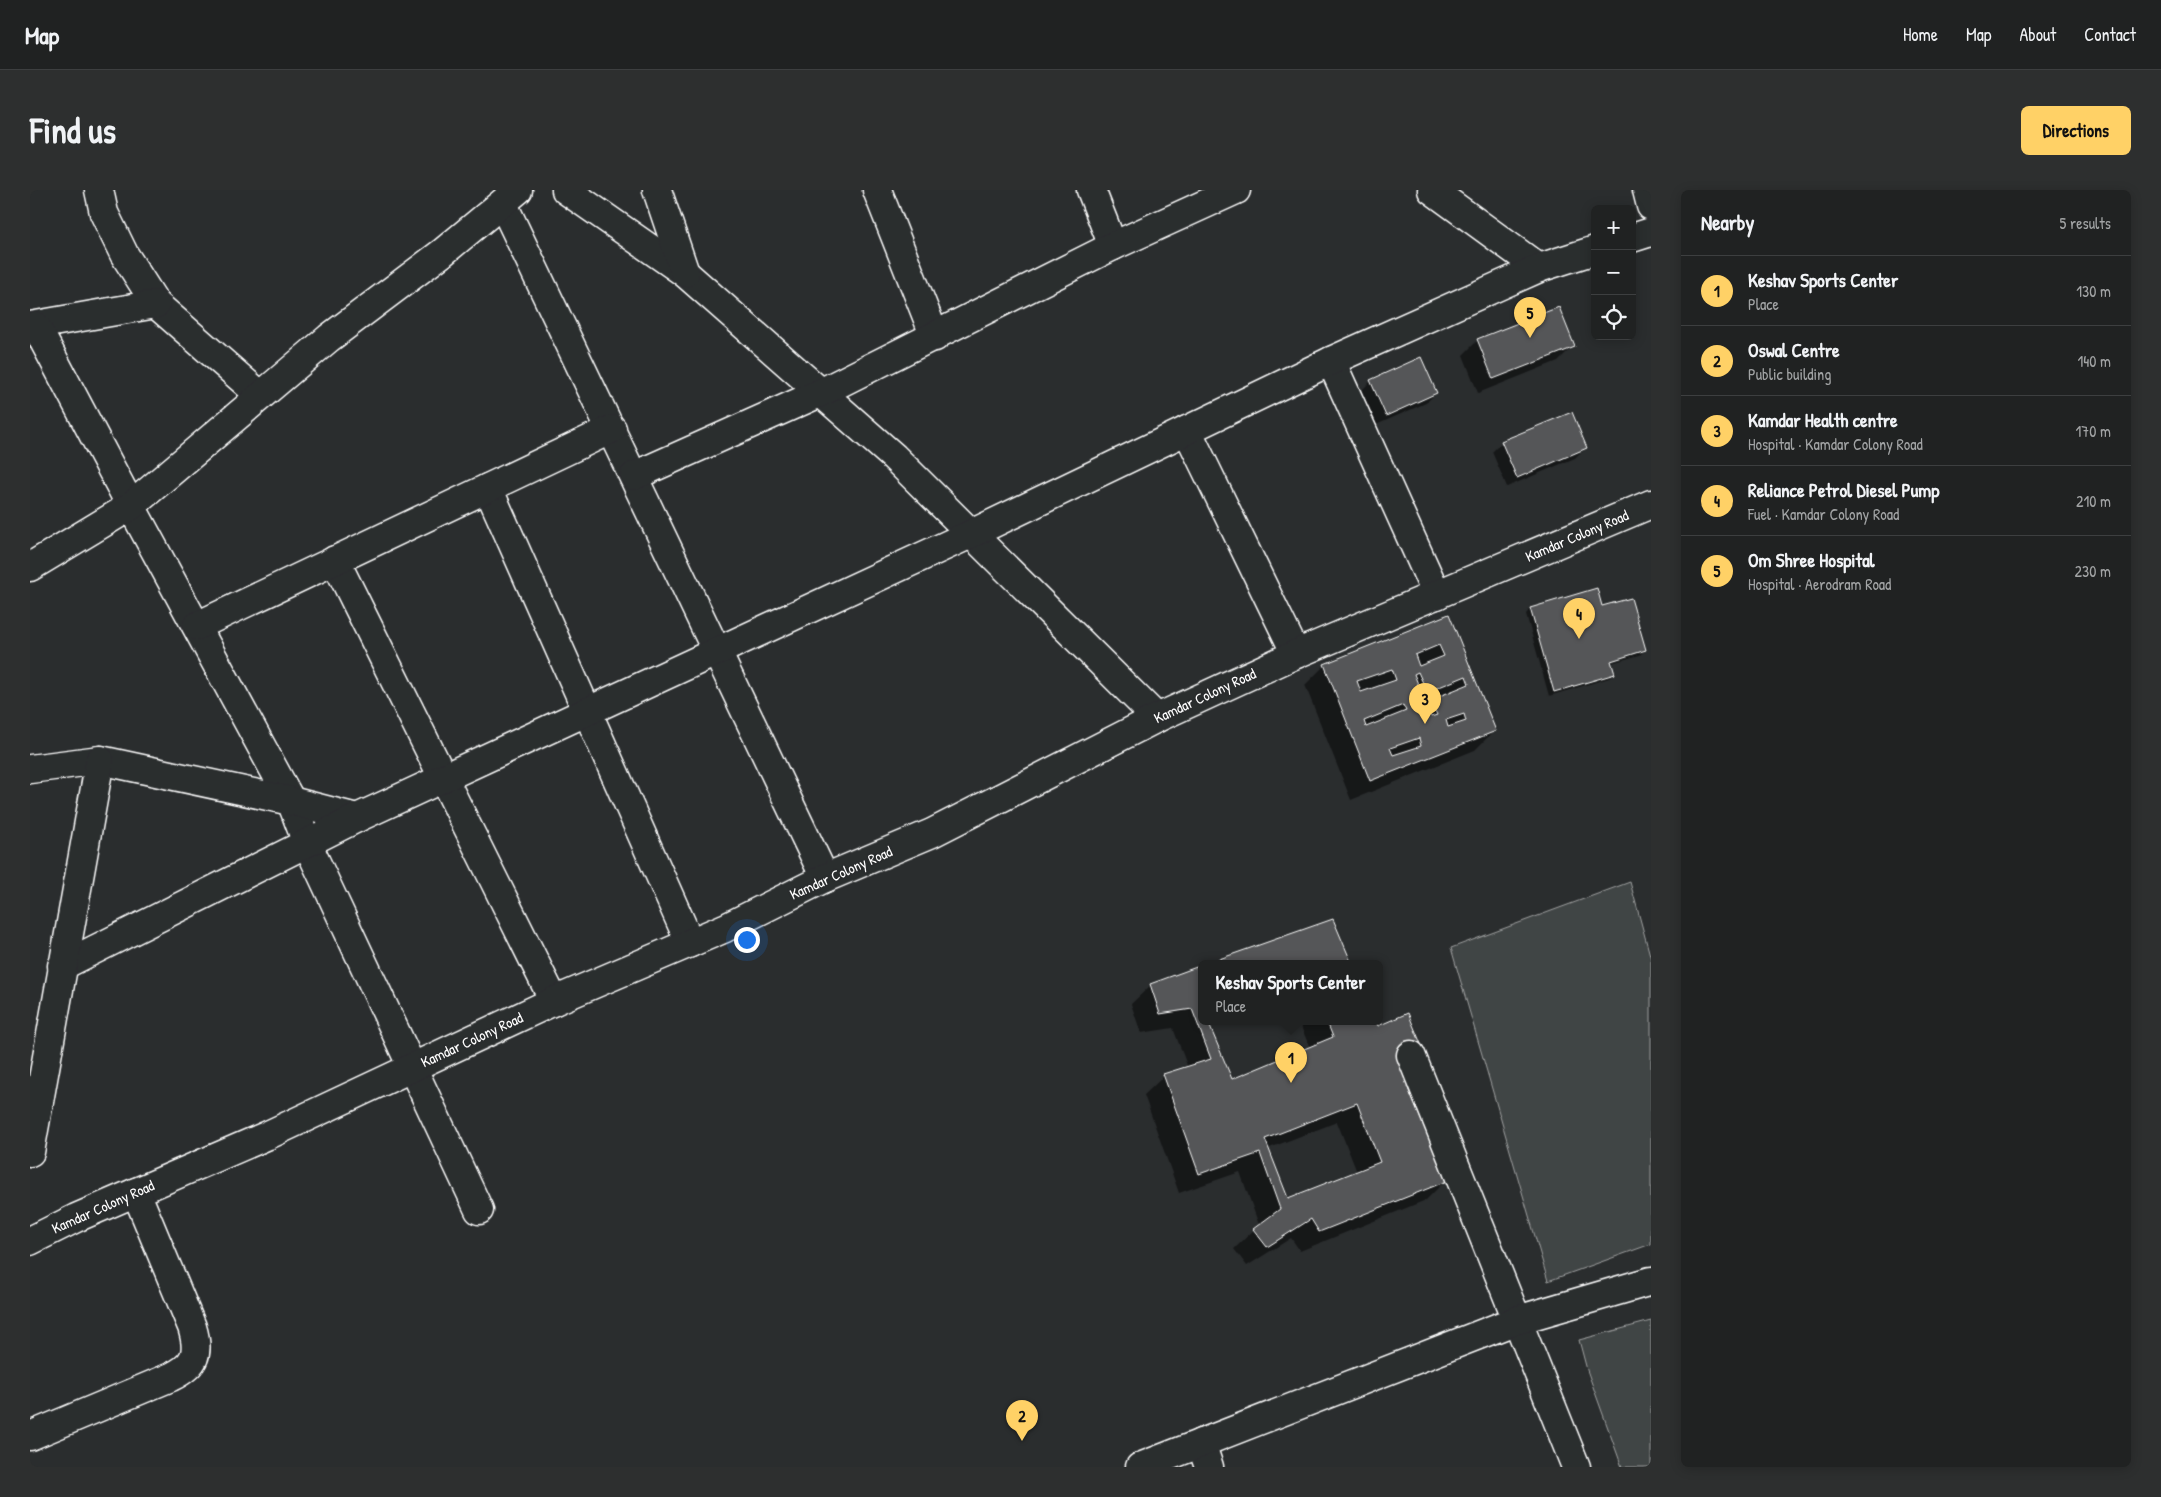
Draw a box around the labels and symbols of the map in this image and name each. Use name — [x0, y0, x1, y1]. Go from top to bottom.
pin: 5 — [1514, 297, 1546, 338]
street label: Kamdar Colony Road — [1522, 504, 1632, 567]
pin: 4 — [1563, 598, 1595, 639]
street label: Kamdar Colony Road — [1150, 663, 1259, 728]
pin: 3 — [1409, 683, 1441, 724]
street label: Kamdar Colony Road — [786, 840, 896, 905]
your location — [734, 927, 760, 953]
street label: Kamdar Colony Road — [417, 1007, 526, 1072]
pin: 1 — [1275, 1042, 1307, 1083]
street label: Kamdar Colony Road — [48, 1174, 158, 1239]
pin: 2 — [1006, 1400, 1038, 1441]

